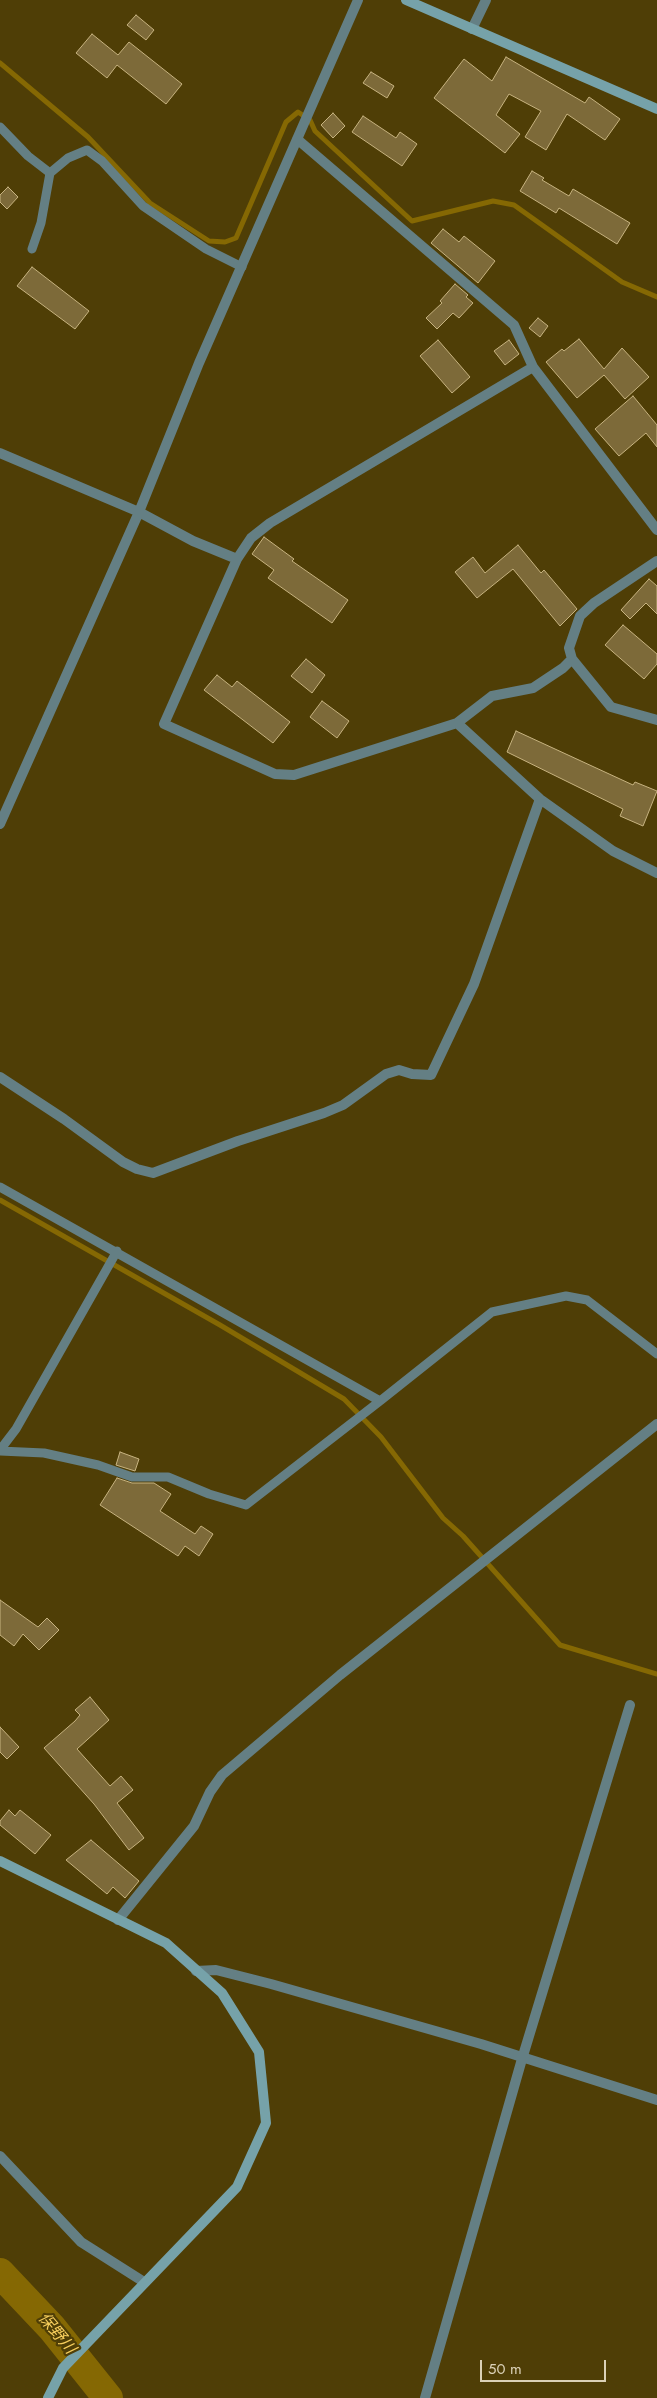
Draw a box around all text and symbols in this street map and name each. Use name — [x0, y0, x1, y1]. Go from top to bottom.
water label: 保野川 — [33, 2309, 79, 2359]
scale bar — [482, 2350, 608, 2382]
text: 50 m — [488, 2358, 522, 2380]

